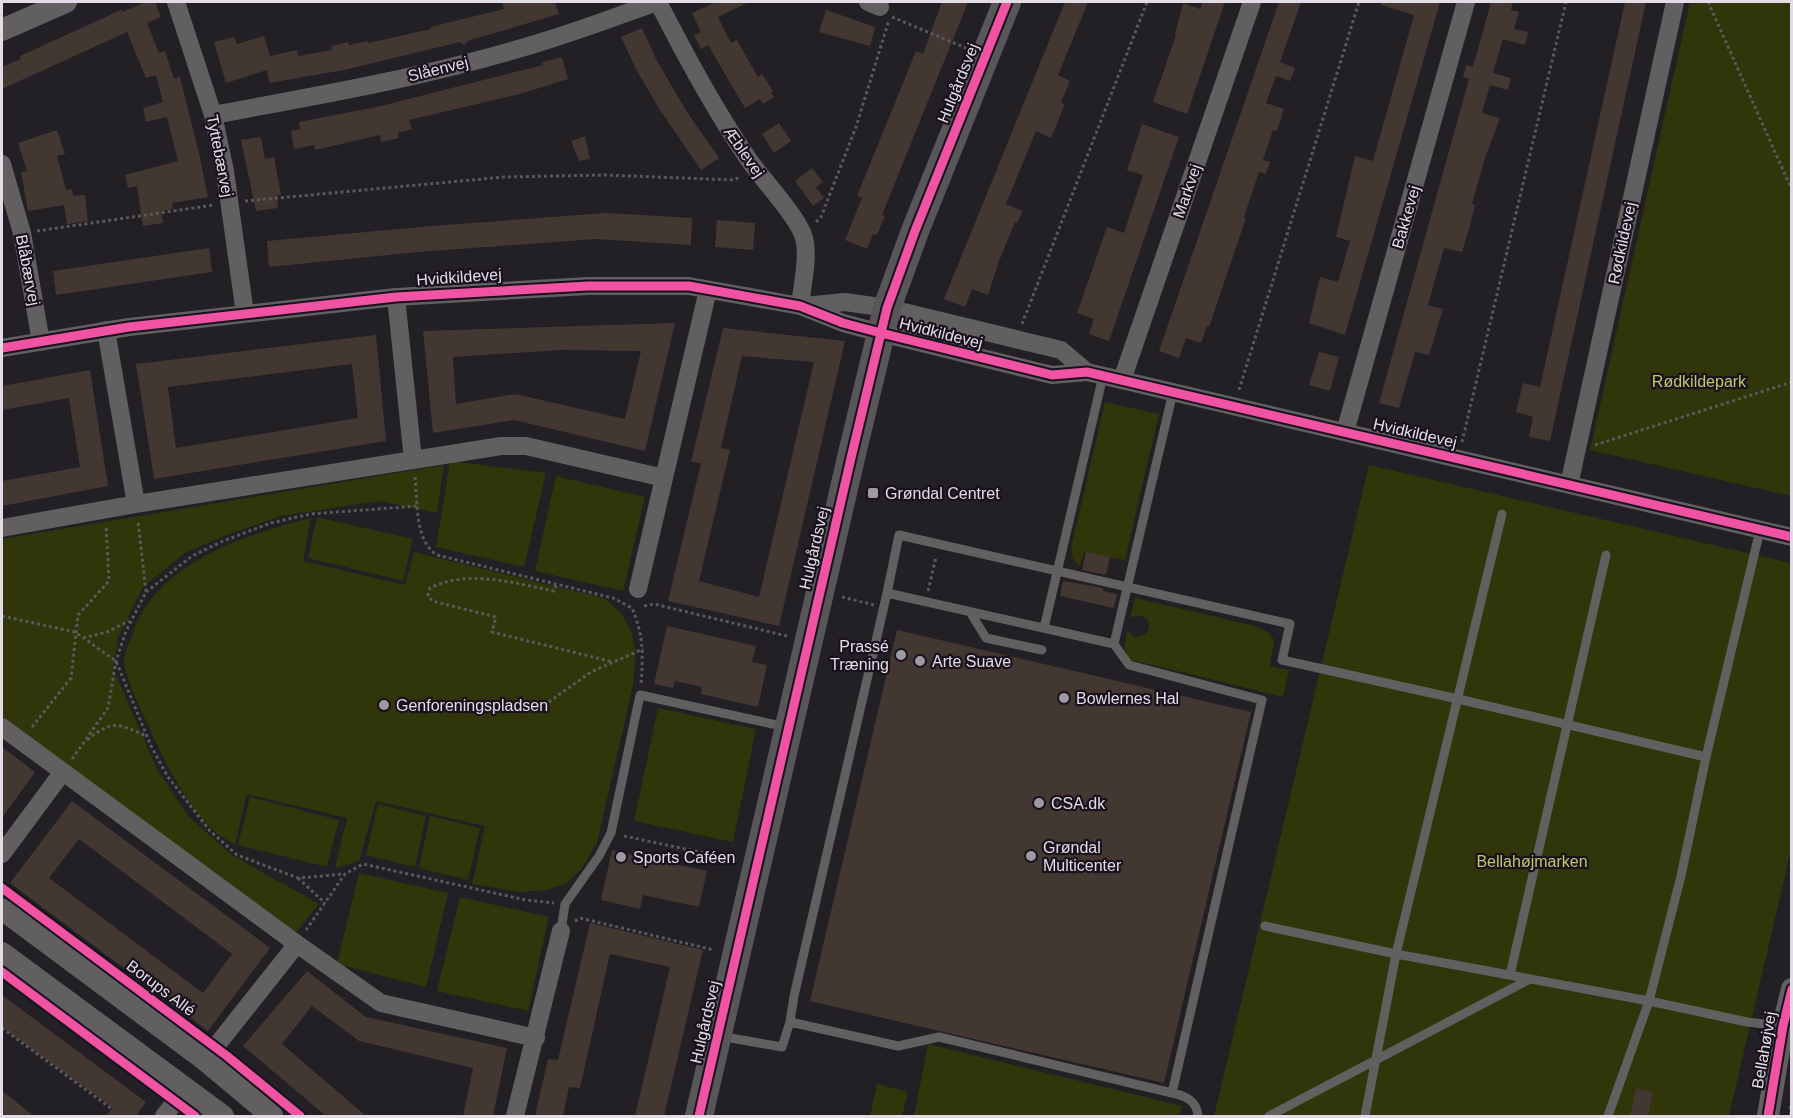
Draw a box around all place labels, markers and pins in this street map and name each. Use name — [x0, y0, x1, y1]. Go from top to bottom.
place label: Grøndal Centret — [885, 485, 1000, 502]
marker: Grøndal Centret — [866, 486, 880, 500]
place label: Prassé Træning — [830, 638, 889, 673]
marker: Prassé Træning — [894, 648, 908, 662]
place label: Arte Suave — [932, 653, 1011, 670]
marker: Arte Suave — [913, 654, 927, 668]
place label: Bowlernes Hal — [1076, 690, 1179, 707]
marker: Bowlernes Hal — [1057, 691, 1071, 705]
place label: Genforeningspladsen — [396, 697, 548, 714]
marker: Genforeningspladsen — [377, 698, 391, 712]
place label: CSA.dk — [1051, 795, 1106, 812]
marker: CSA.dk — [1032, 796, 1046, 810]
place label: Grøndal Multicenter — [1043, 839, 1122, 874]
place label: Sports Caféen — [633, 849, 735, 866]
marker: Grøndal Multicenter — [1024, 849, 1038, 863]
marker: Sports Caféen — [614, 850, 628, 864]

